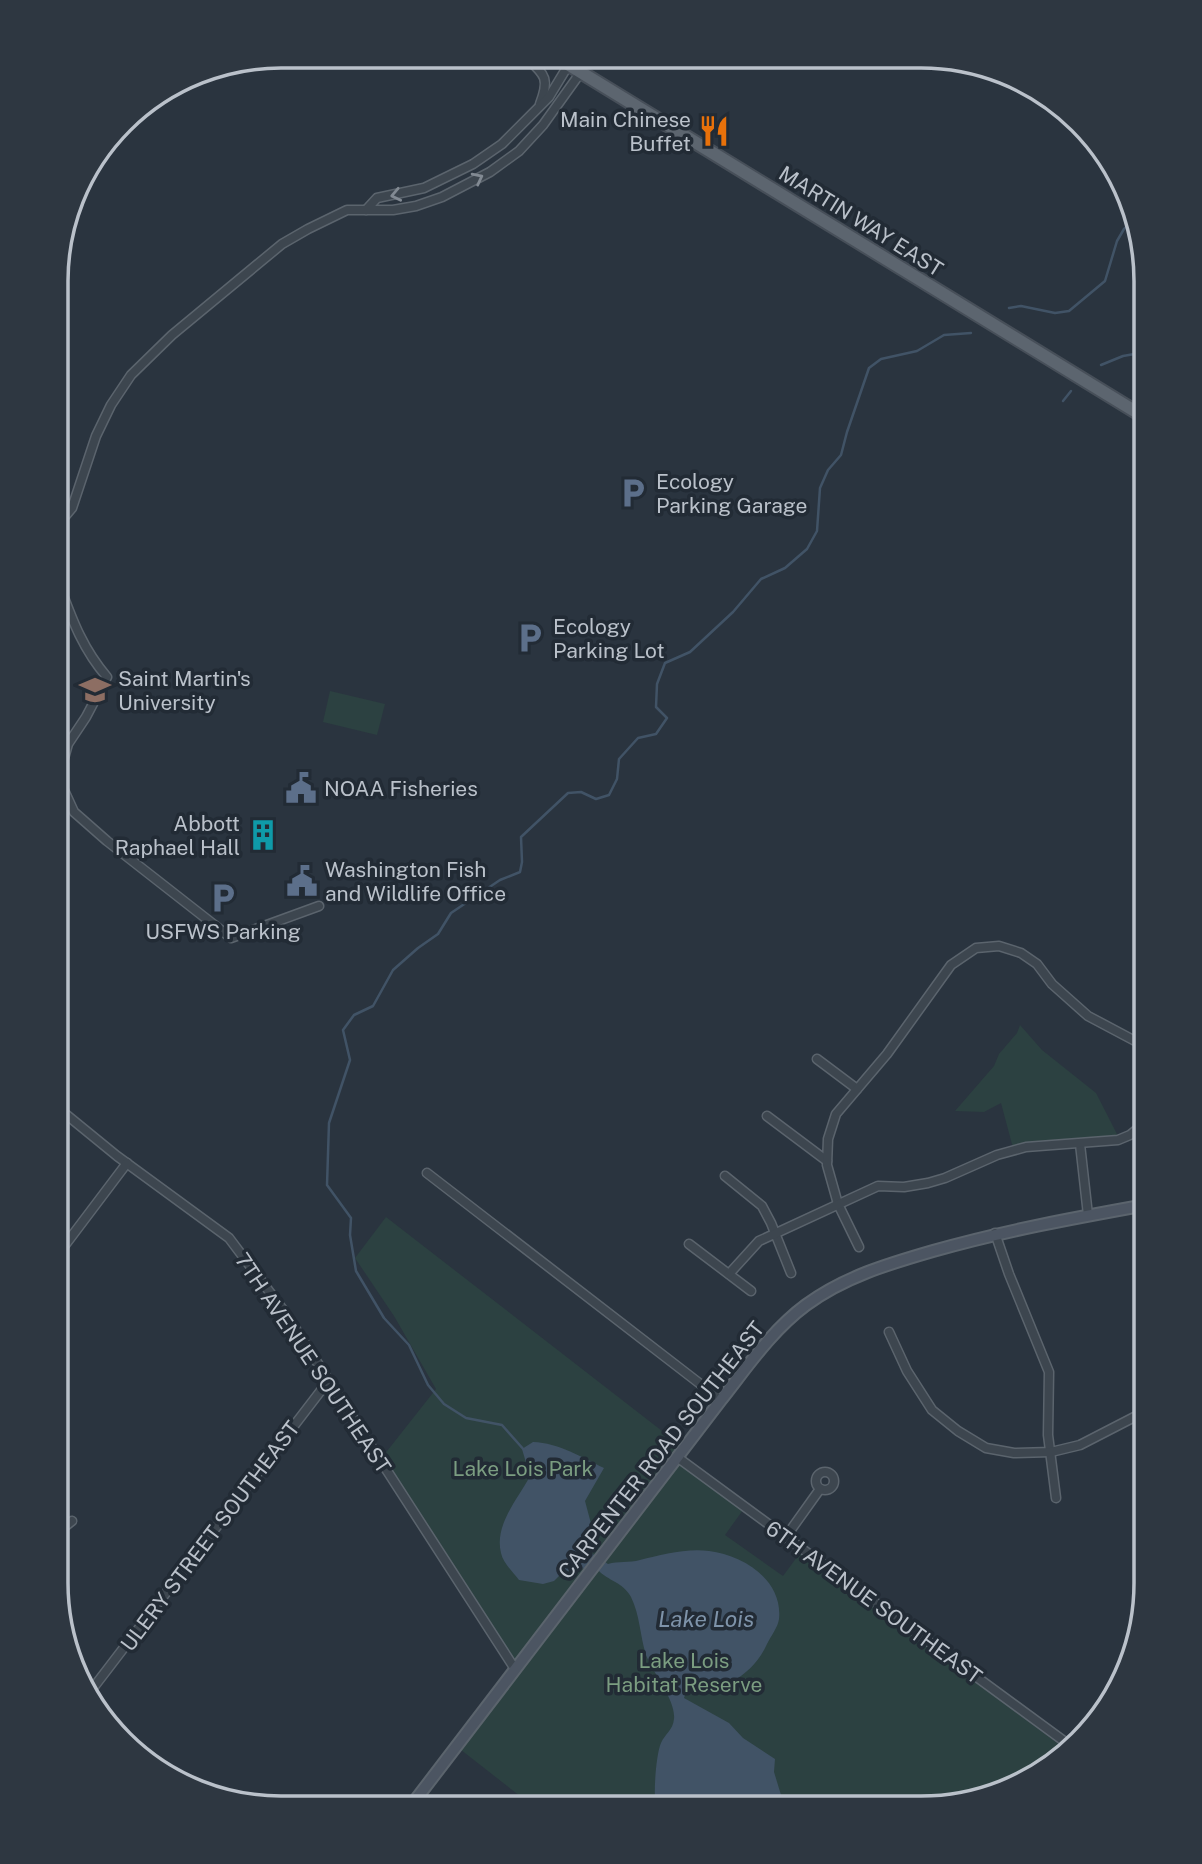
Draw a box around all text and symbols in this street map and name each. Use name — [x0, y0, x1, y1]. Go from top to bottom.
place label: Main Chinese Buffet — [560, 107, 691, 156]
restaurant icon: Main Chinese Buffet — [697, 114, 731, 148]
street label: MARTIN WAY EAST — [774, 160, 948, 282]
one-way arrow — [471, 173, 483, 187]
one-way arrow — [390, 186, 402, 201]
place label: Ecology Parking Garage — [656, 469, 807, 518]
parking icon: Ecology Parking Garage — [616, 476, 650, 510]
place label: Ecology Parking Lot — [553, 614, 665, 663]
parking icon: Ecology Parking Lot — [513, 621, 547, 655]
place label: Saint Martin's University — [118, 666, 251, 715]
school or university icon: Saint Martin's University — [78, 673, 112, 707]
public building icon: NOAA Fisheries — [284, 771, 318, 805]
place label: NOAA Fisheries — [324, 776, 478, 801]
place label: Abbott Raphael Hall — [115, 811, 240, 860]
building icon: Abbott Raphael Hall — [246, 818, 280, 852]
place label: Washington Fish and Wildlife Office — [325, 857, 506, 906]
public building icon: Washington Fish and Wildlife Office — [285, 864, 319, 898]
parking icon: USFWS Parking — [206, 881, 240, 915]
place label: USFWS Parking — [145, 919, 301, 944]
street label: 7TH AVENUE SOUTHEAST — [230, 1248, 396, 1478]
street label: CARPENTER ROAD SOUTHEAST — [553, 1316, 769, 1584]
street label: ULERY STREET SOUTHEAST — [115, 1416, 305, 1656]
park label: Lake Lois Park — [453, 1456, 594, 1481]
street label: 6TH AVENUE SOUTHEAST — [761, 1515, 987, 1689]
water label: Lake Lois — [658, 1605, 754, 1632]
park label: Lake Lois Habitat Reserve — [606, 1648, 762, 1697]

